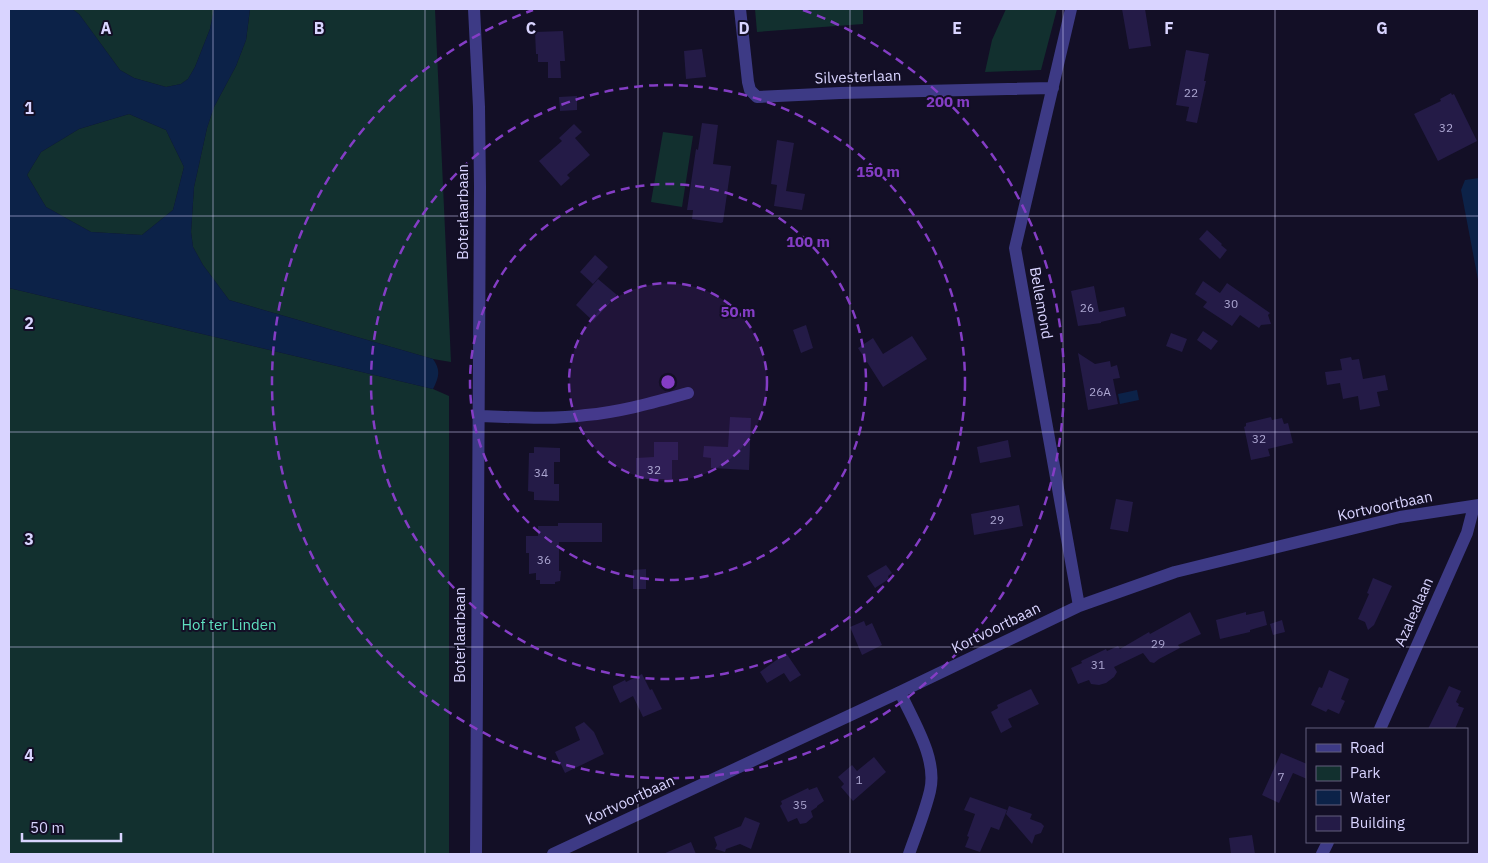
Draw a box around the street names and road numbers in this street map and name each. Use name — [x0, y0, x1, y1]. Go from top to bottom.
street label: Silvesterlaan — [814, 65, 902, 88]
street label: Boterlaarbaan — [453, 164, 472, 260]
street label: Bellemond — [1026, 265, 1057, 341]
street label: Kortvoortbaan — [1336, 486, 1434, 525]
street label: Azalealaan — [1390, 574, 1437, 649]
street label: Boterlaarbaan — [450, 587, 469, 683]
street label: Kortvoortbaan — [948, 598, 1043, 657]
street label: Kortvoortbaan — [582, 771, 678, 829]

